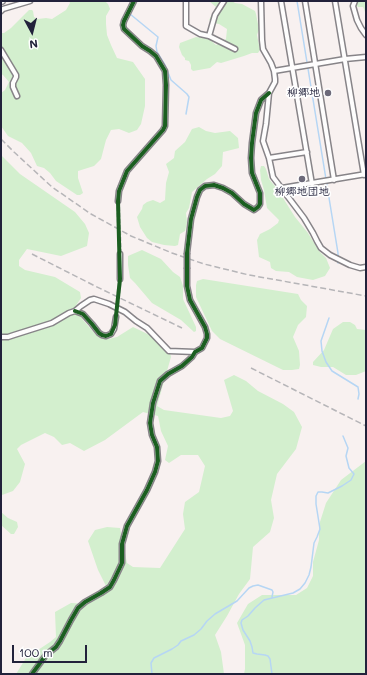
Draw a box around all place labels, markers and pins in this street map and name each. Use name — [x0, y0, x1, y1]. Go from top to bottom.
place label: 柳郷地 — [287, 86, 320, 100]
marker: 柳郷地 — [323, 88, 333, 98]
marker: 柳郷地団地 — [297, 174, 307, 184]
place label: 柳郷地団地 — [275, 185, 329, 199]

